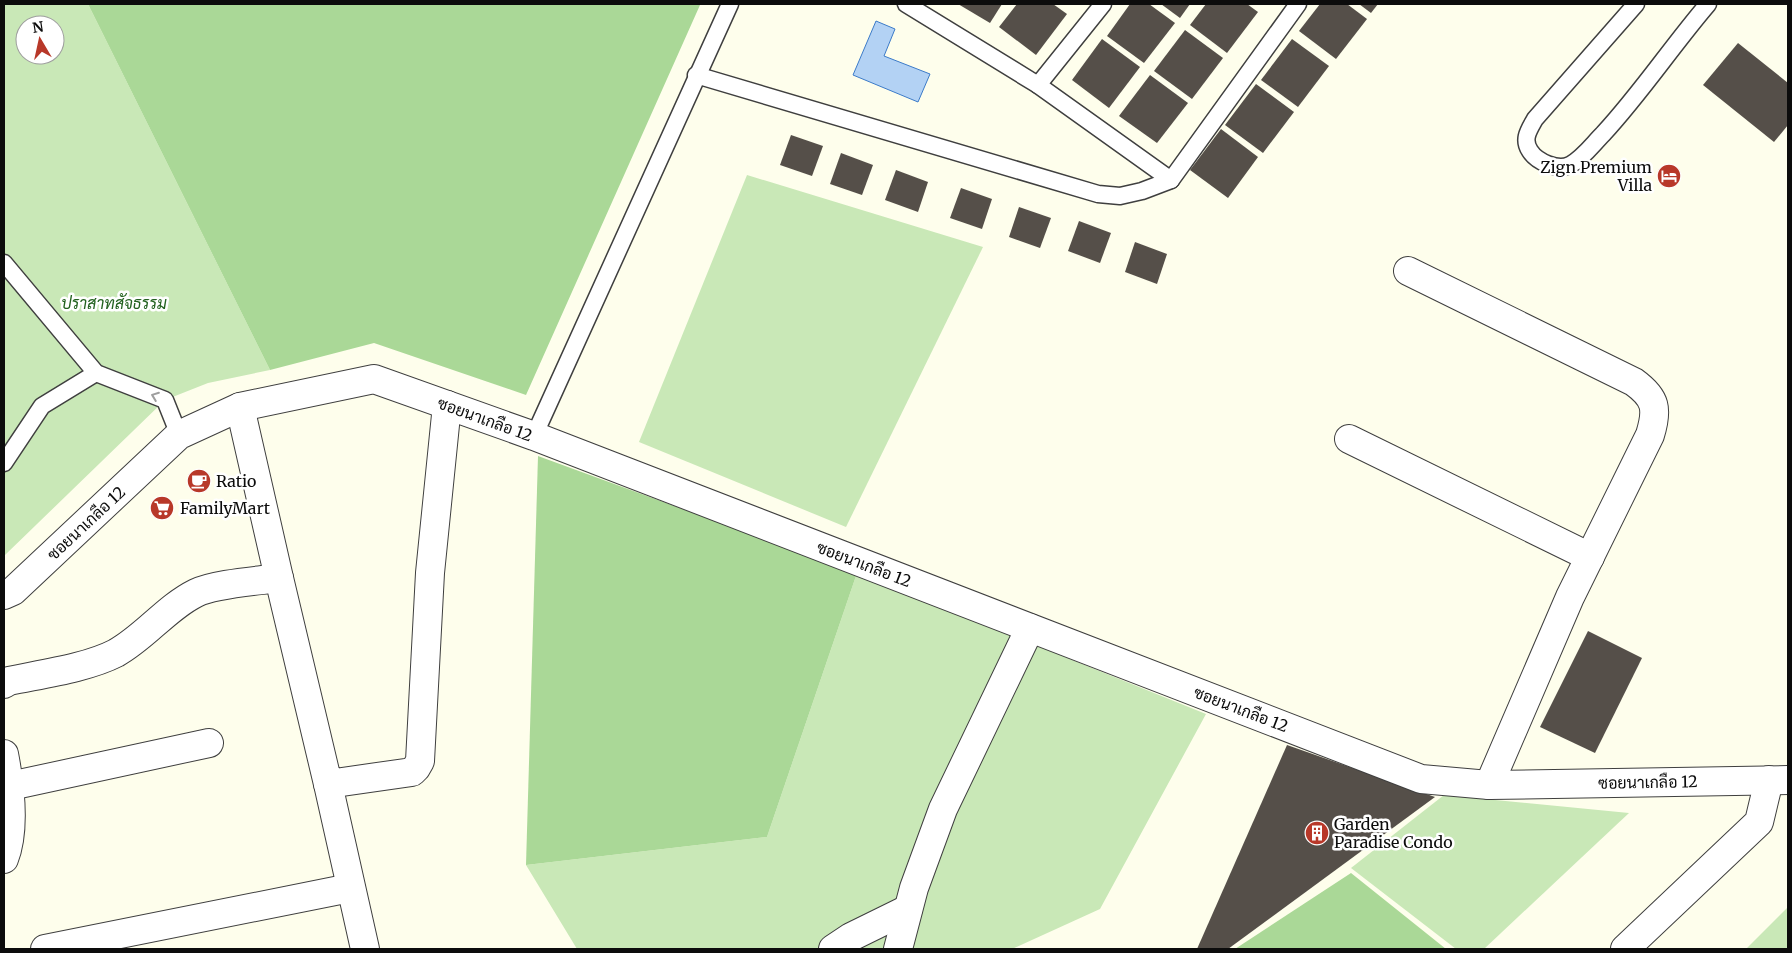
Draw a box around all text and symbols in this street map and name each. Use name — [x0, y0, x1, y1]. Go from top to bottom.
north arrow — [15, 15, 65, 65]
text: N — [31, 17, 45, 37]
place label: Zign Premium Villa — [1540, 157, 1652, 195]
hotel icon: Zign Premium Villa — [1656, 163, 1682, 189]
park label: ปราสาทสัจธรรม — [61, 293, 167, 313]
one-way arrow — [151, 392, 159, 402]
street label: ซอยนาเกลือ 12 — [435, 393, 535, 445]
cafe icon: Ratio — [186, 468, 212, 494]
place label: Ratio — [216, 471, 256, 491]
street label: ซอยนาเกลือ 12 — [43, 482, 129, 564]
supermarket icon: FamilyMart — [149, 495, 175, 521]
place label: FamilyMart — [180, 498, 271, 518]
street label: ซอยนาเกลือ 12 — [814, 537, 914, 591]
street label: ซอยนาเกลือ 12 — [1191, 682, 1291, 736]
street label: ซอยนาเกลือ 12 — [1598, 771, 1698, 793]
place label: Garden Paradise Condo — [1334, 814, 1453, 852]
building icon: Garden Paradise Condo — [1304, 820, 1330, 846]

